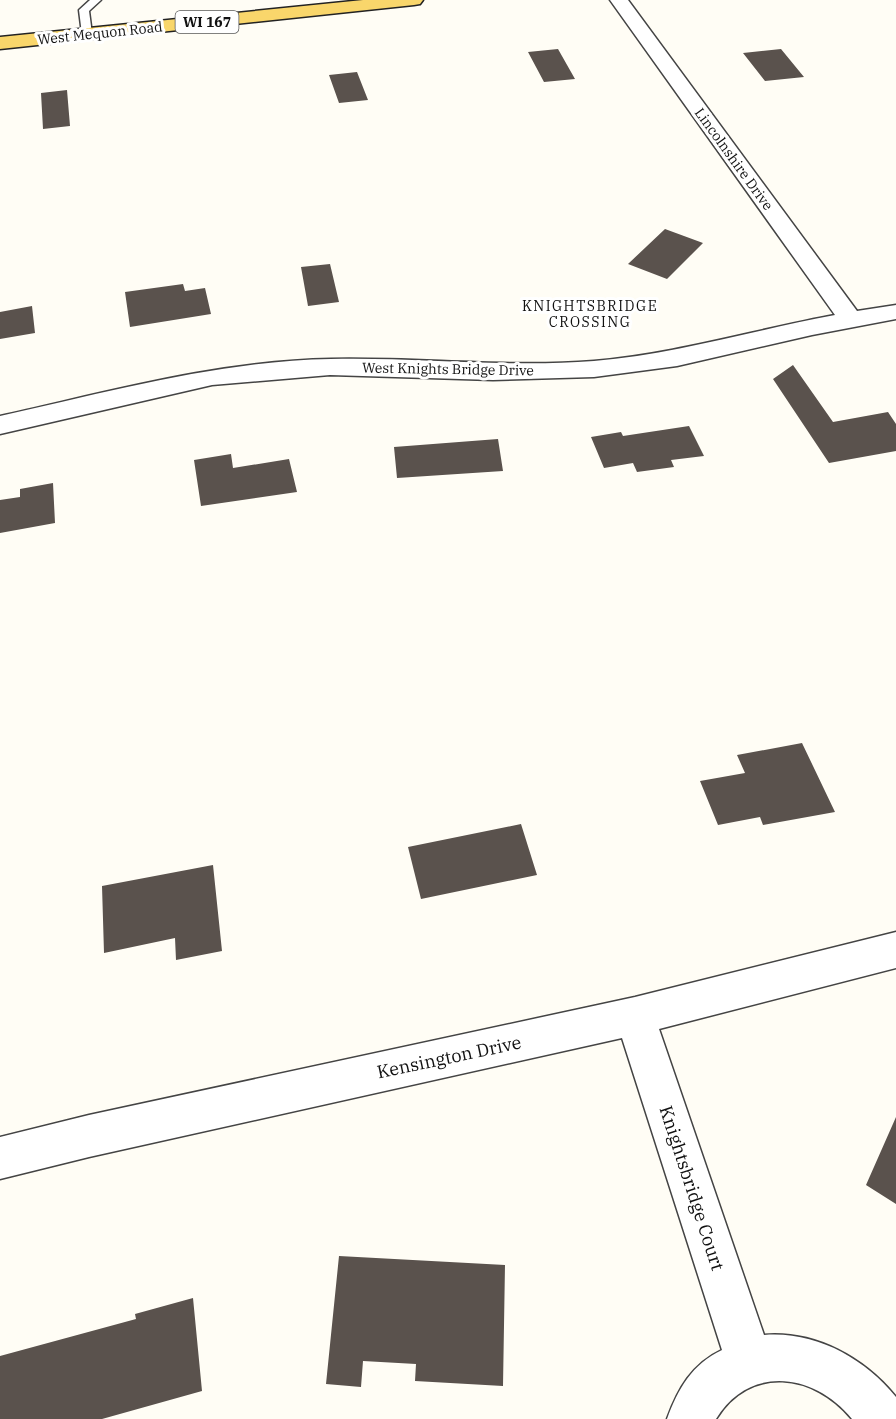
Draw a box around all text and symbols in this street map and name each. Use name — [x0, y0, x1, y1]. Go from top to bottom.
road number: WI 167 — [176, 11, 238, 33]
street label: West Mequon Road — [37, 17, 164, 49]
street label: Lincolnshire Drive — [691, 104, 777, 214]
district label: KNIGHTSBRIDGE CROSSING — [522, 297, 658, 331]
street label: West Knights Bridge Drive — [362, 359, 534, 379]
street label: Kensington Drive — [375, 1030, 523, 1084]
street label: Knightsbridge Court — [654, 1103, 730, 1273]

